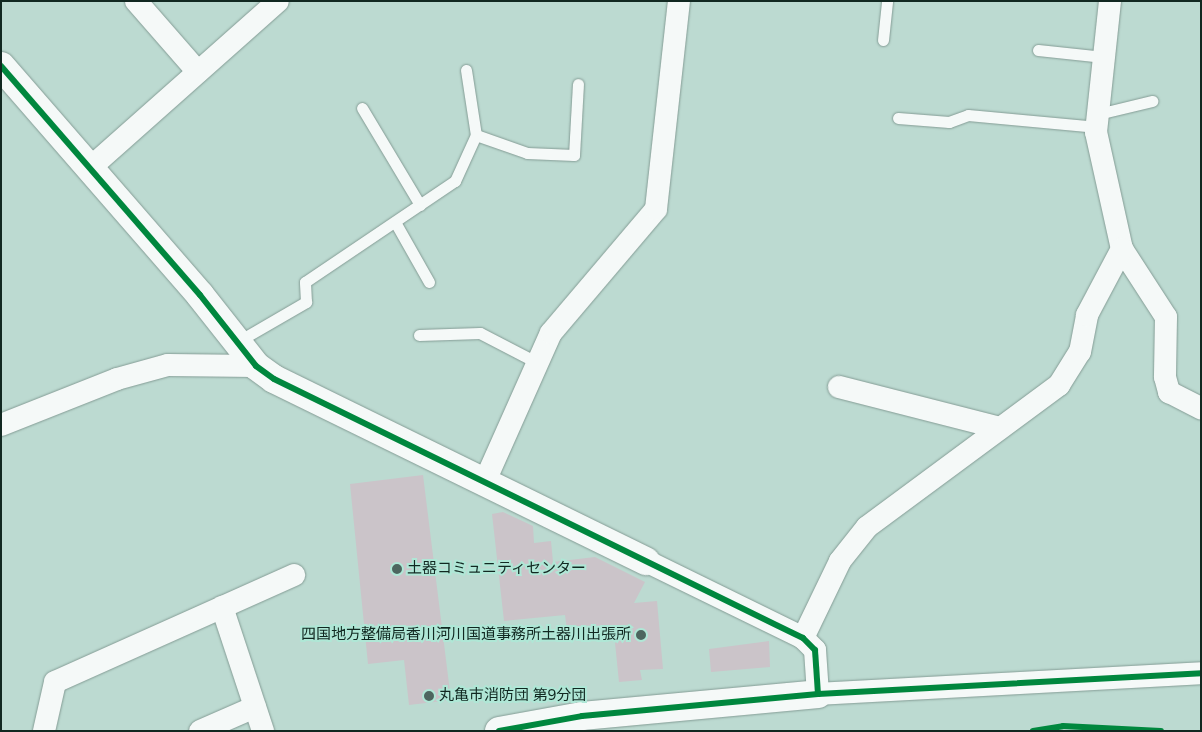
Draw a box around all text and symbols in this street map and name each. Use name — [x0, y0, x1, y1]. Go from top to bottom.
place label: 土器コミュニティセンター — [407, 560, 587, 578]
marker: 土器コミュニティセンター — [391, 563, 403, 575]
place label: 四国地方整備局香川河川国道事務所土器川出張所 — [301, 626, 631, 644]
marker: 四国地方整備局香川河川国道事務所土器川出張所 — [635, 629, 647, 641]
place label: 丸亀市消防団 第9分団 — [439, 687, 586, 705]
marker: 丸亀市消防団 第9分団 — [423, 690, 435, 702]

